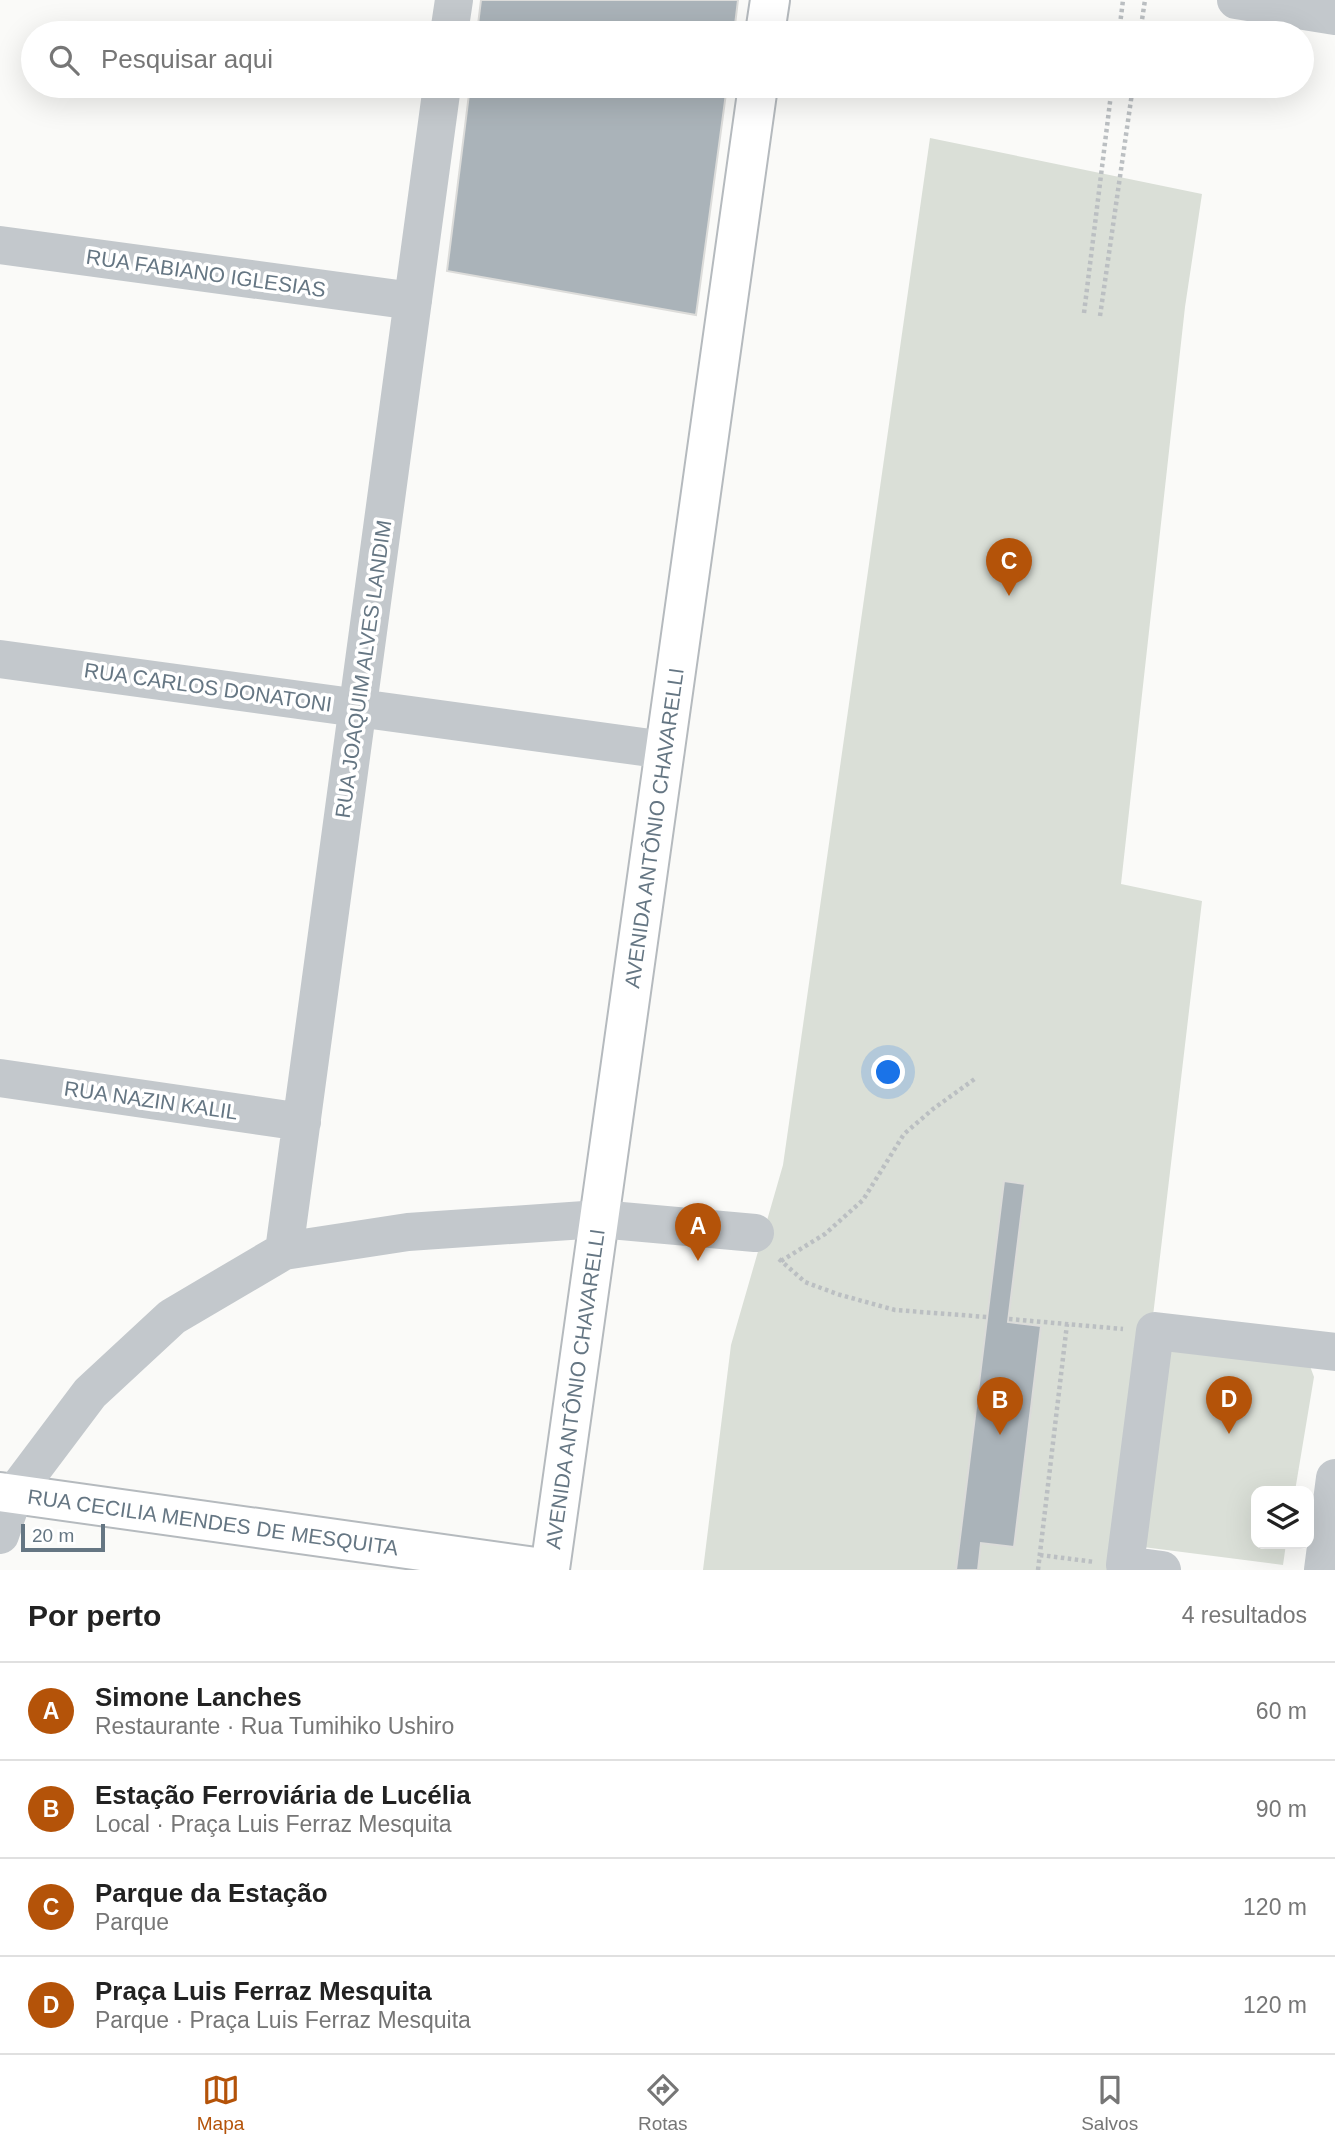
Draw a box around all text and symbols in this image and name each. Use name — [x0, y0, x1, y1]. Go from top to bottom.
search box — [21, 21, 1314, 98]
icon: search — [45, 41, 83, 79]
text: Pesquisar aqui — [101, 44, 273, 74]
street label: RUA FABIANO IGLESIAS — [85, 245, 327, 301]
street label: RUA JOAQUIM ALVES LANDIM — [331, 519, 395, 819]
pin: C — [986, 538, 1032, 596]
street label: RUA CARLOS DONATONI — [83, 658, 333, 716]
street label: AVENIDA ANTÔNIO CHAVARELLI — [620, 666, 688, 990]
your location — [871, 1055, 905, 1089]
street label: RUA NAZIN KALIL — [63, 1076, 239, 1124]
pin: A — [675, 1203, 721, 1261]
street label: AVENIDA ANTÔNIO CHAVARELLI — [541, 1227, 609, 1551]
pin: D — [1206, 1376, 1252, 1434]
pin: B — [977, 1377, 1023, 1435]
street label: RUA CECILIA MENDES DE MESQUITA — [26, 1485, 400, 1559]
map controls — [1251, 1486, 1314, 1549]
button: layers — [1251, 1486, 1314, 1549]
scale bar — [21, 1521, 105, 1553]
text: 20 m — [32, 1525, 74, 1546]
text: Por perto — [28, 1599, 161, 1632]
text: 4 resultados — [1182, 1602, 1307, 1628]
text: Simone Lanches — [95, 1682, 302, 1712]
text: A — [43, 1698, 59, 1724]
text: 60 m — [1256, 1698, 1307, 1724]
text: Restaurante · Rua Tumihiko Ushiro — [95, 1713, 454, 1739]
text: Estação Ferroviária de Lucélia — [95, 1780, 471, 1810]
text: B — [43, 1796, 59, 1822]
text: 90 m — [1256, 1796, 1307, 1822]
text: Local · Praça Luis Ferraz Mesquita — [95, 1811, 452, 1837]
text: Parque da Estação — [95, 1878, 328, 1908]
text: C — [43, 1894, 59, 1920]
text: 120 m — [1243, 1894, 1307, 1920]
text: Parque — [95, 1909, 169, 1935]
text: Praça Luis Ferraz Mesquita — [95, 1976, 432, 2006]
text: D — [43, 1992, 59, 2018]
text: 120 m — [1243, 1992, 1307, 2018]
text: Parque · Praça Luis Ferraz Mesquita — [95, 2007, 471, 2033]
tab: Mapa — [197, 2071, 244, 2135]
tab: Rotas — [638, 2071, 688, 2135]
tab: Salvos — [1081, 2071, 1138, 2135]

